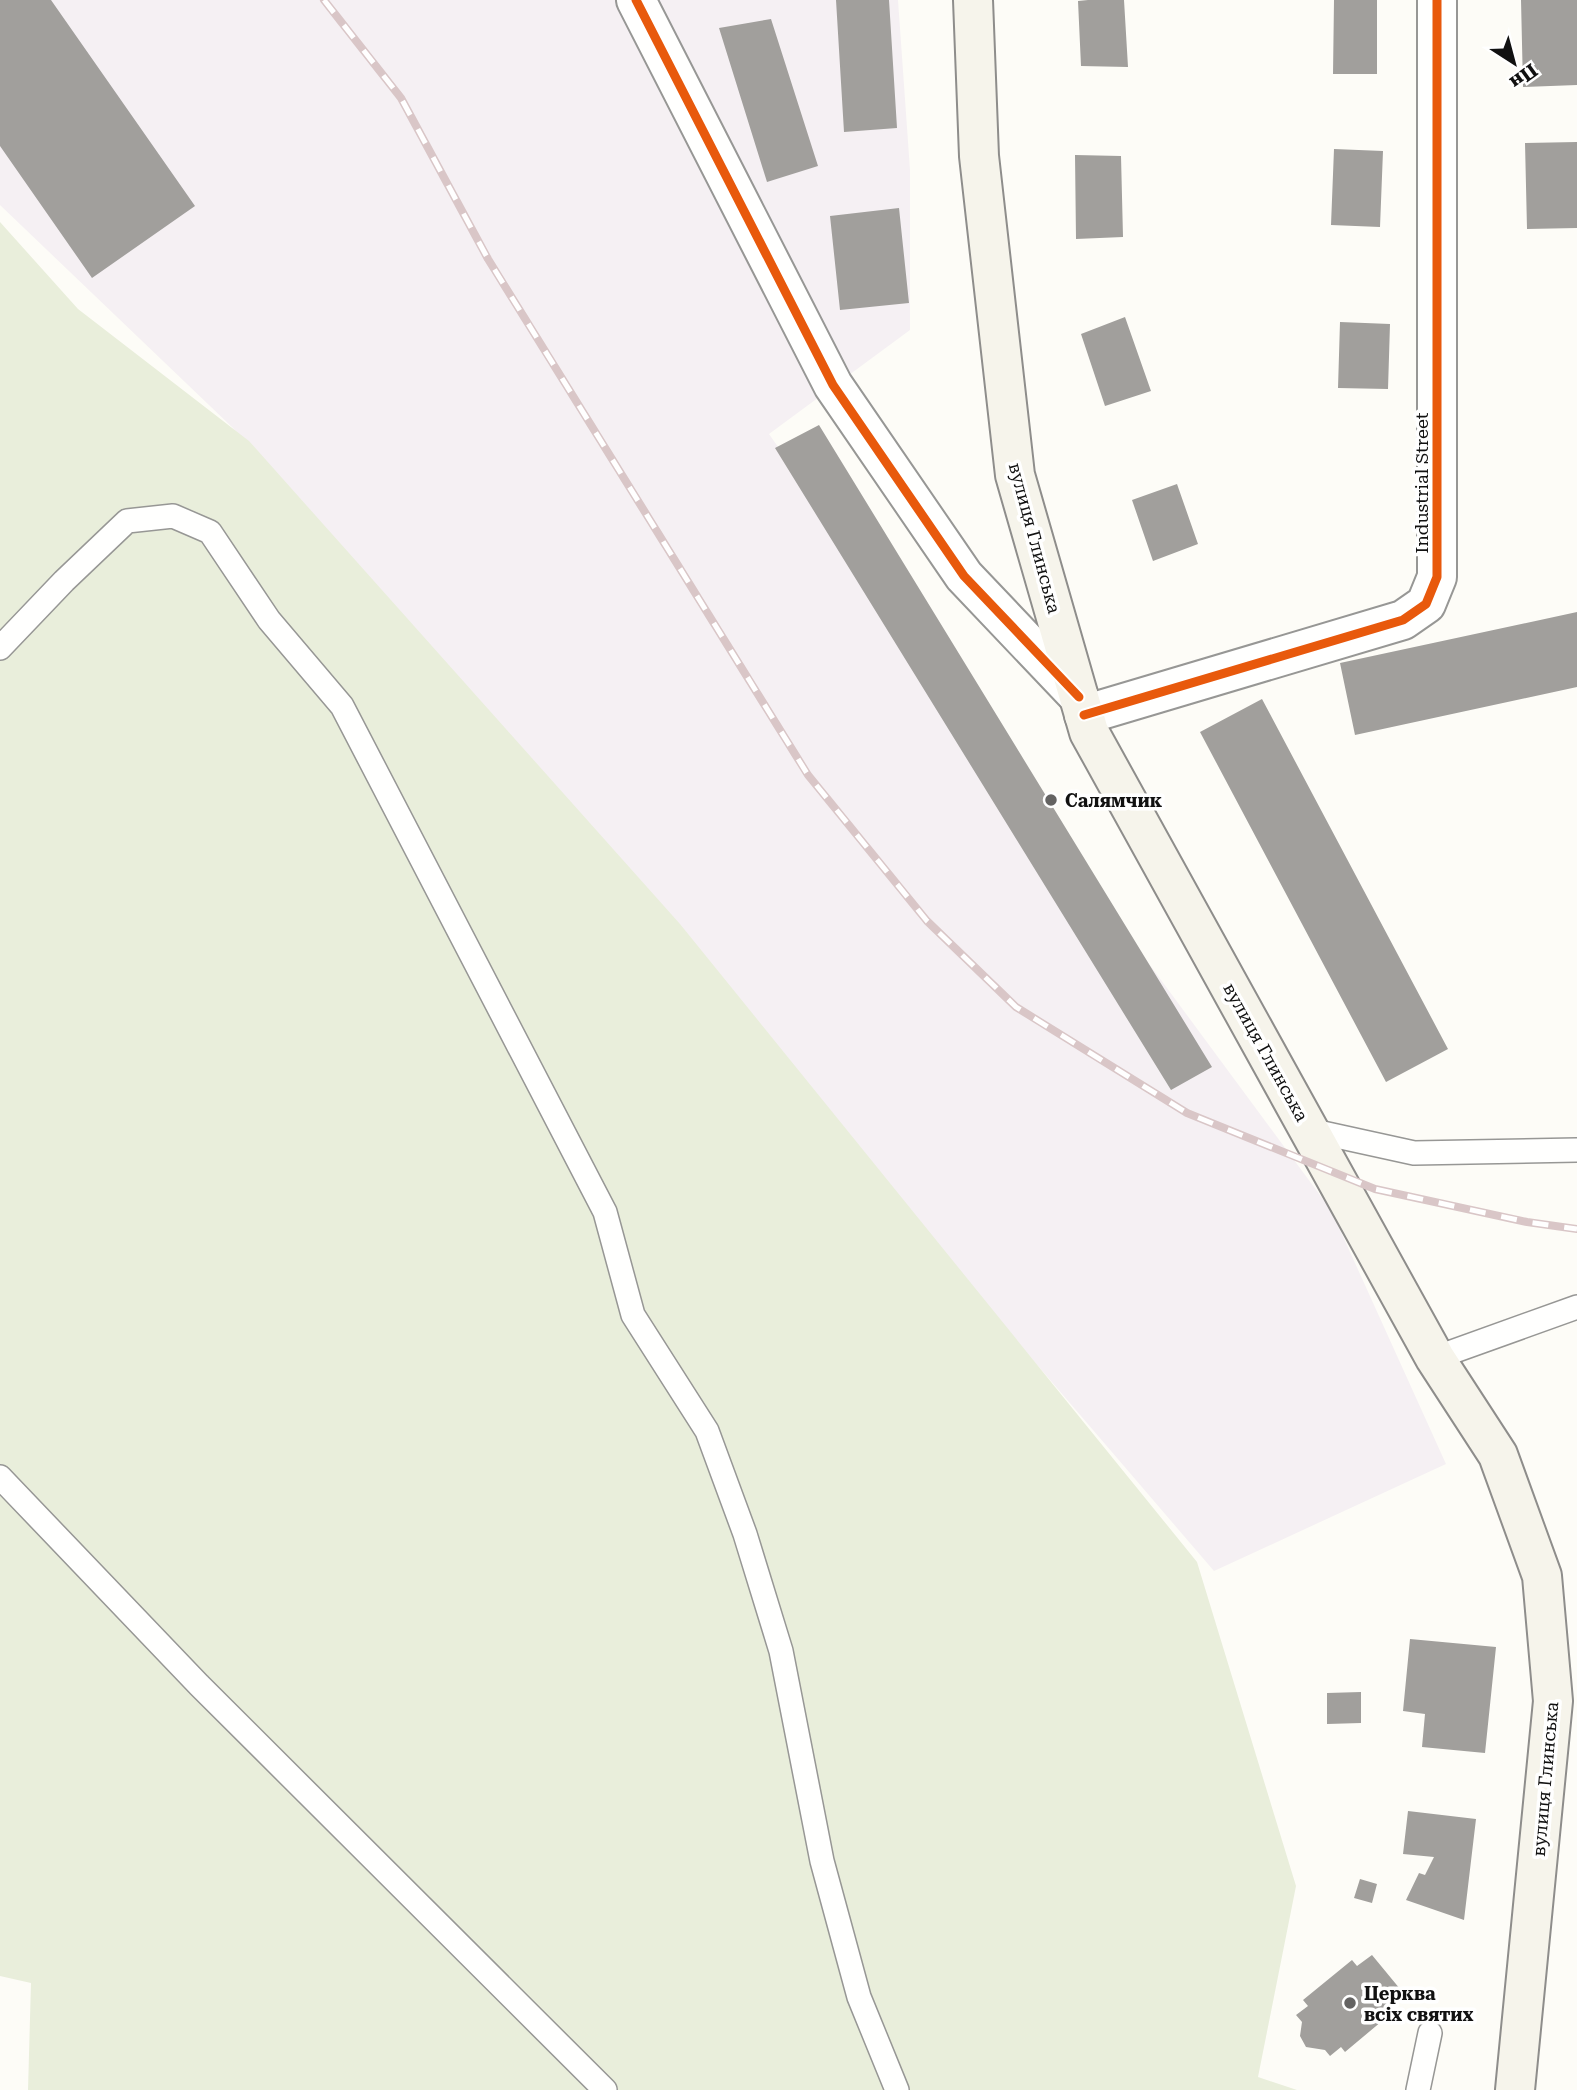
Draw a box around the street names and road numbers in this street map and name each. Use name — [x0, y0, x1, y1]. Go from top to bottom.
street label: Industrial Street — [1411, 412, 1432, 554]
street label: вулиця Глинська — [1005, 460, 1065, 616]
street label: вулиця Глинська — [1219, 979, 1313, 1125]
street label: вулиця Глинська — [1528, 1700, 1562, 1857]

